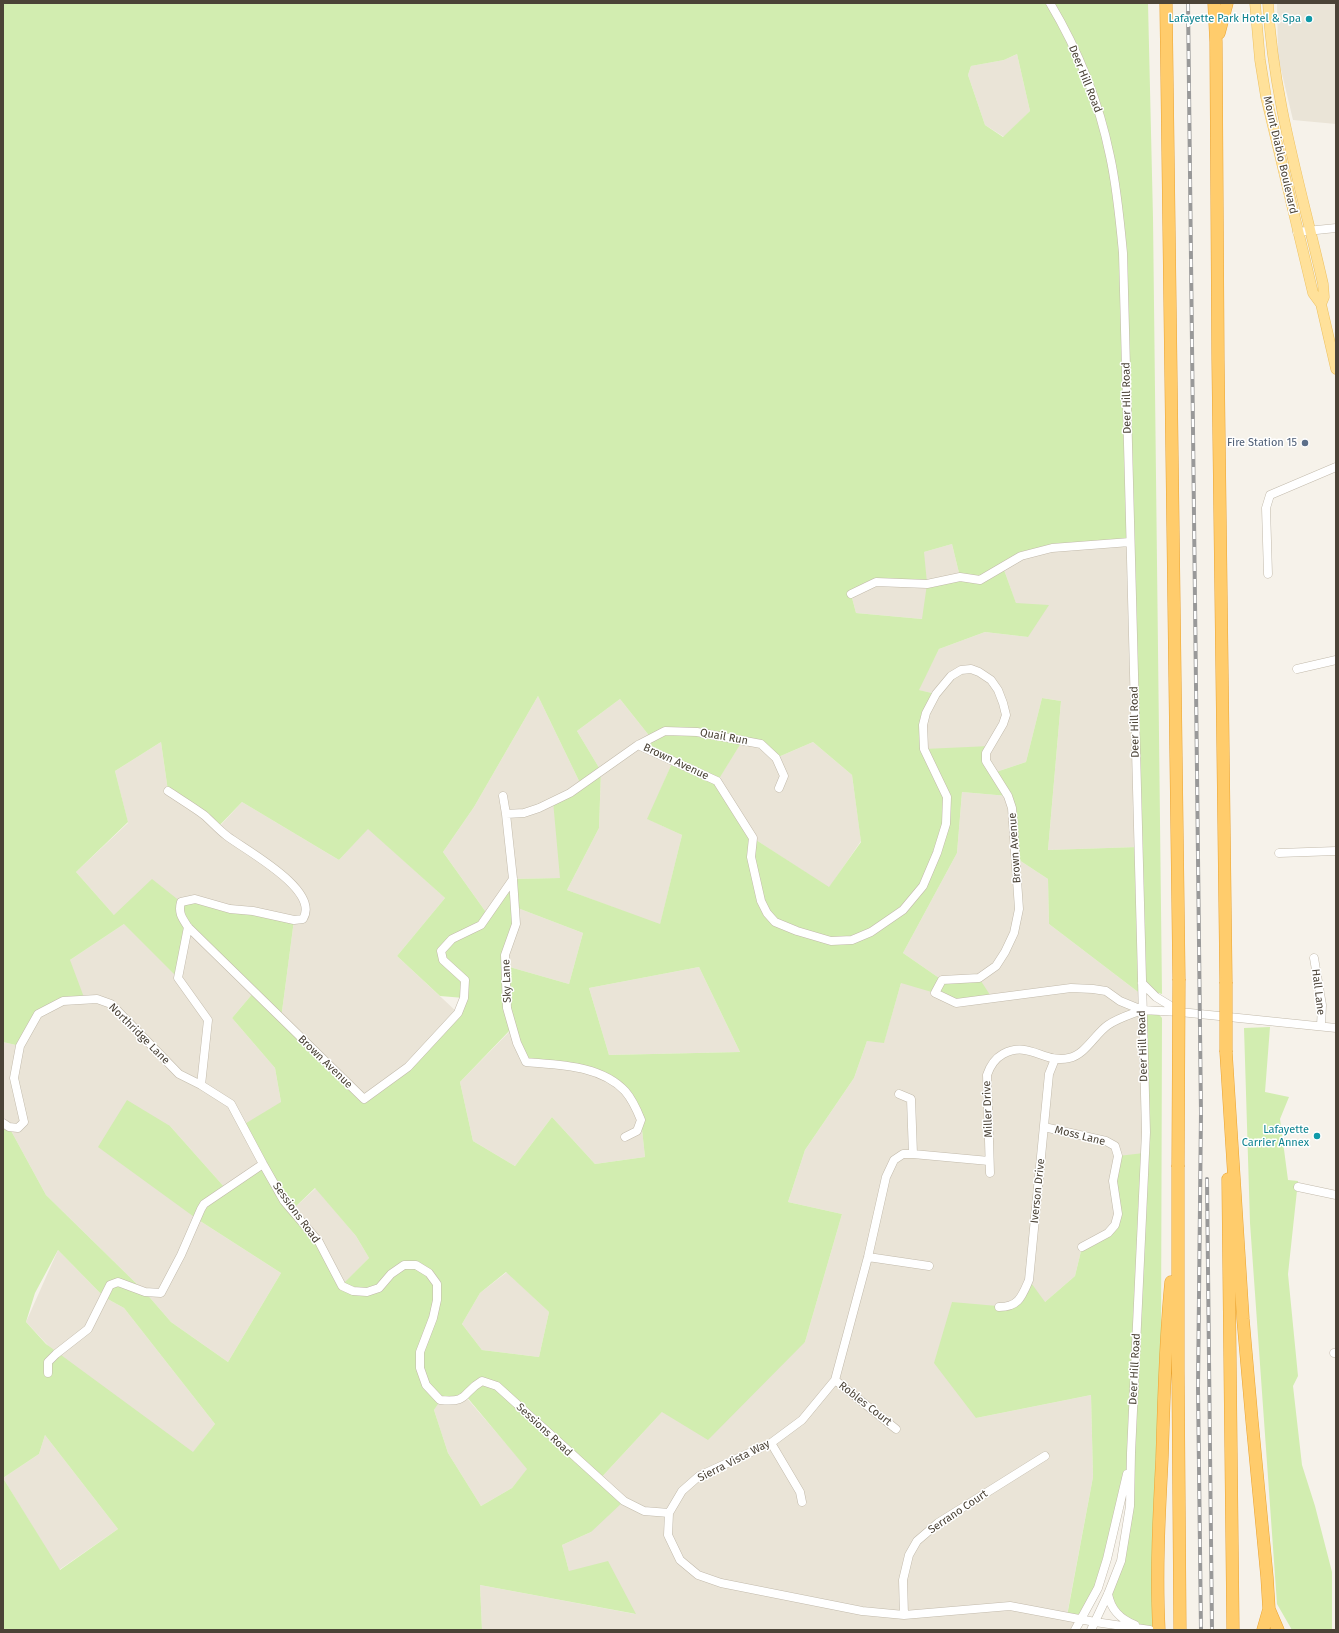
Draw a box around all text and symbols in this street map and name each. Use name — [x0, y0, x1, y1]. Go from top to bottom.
place label: Lafayette Park Hotel & Spa — [1169, 12, 1301, 26]
marker: Lafayette Park Hotel & Spa — [1304, 14, 1314, 24]
street label: Deer Hill Road — [1065, 43, 1105, 115]
street label: Mount Diablo Boulevard — [1260, 95, 1300, 215]
street label: Deer Hill Road — [1120, 362, 1134, 434]
place label: Fire Station 15 — [1227, 436, 1297, 450]
marker: Fire Station 15 — [1300, 438, 1310, 448]
street label: Deer Hill Road — [1128, 686, 1142, 758]
street label: Quail Run — [699, 726, 749, 748]
street label: Brown Avenue — [641, 741, 711, 783]
street label: Brown Avenue — [1006, 812, 1024, 884]
street label: Sky Lane — [500, 959, 514, 1003]
street label: Hall Lane — [1309, 968, 1327, 1016]
street label: Northridge Lane — [106, 1001, 172, 1067]
street label: Deer Hill Road — [1135, 1010, 1151, 1082]
street label: Brown Avenue — [295, 1033, 355, 1091]
street label: Miller Drive — [980, 1080, 996, 1138]
street label: Moss Lane — [1053, 1123, 1107, 1149]
place label: Lafayette Carrier Annex — [1242, 1123, 1309, 1149]
marker: Lafayette Carrier Annex — [1312, 1131, 1322, 1141]
street label: Iverson Drive — [1028, 1158, 1048, 1224]
street label: Sessions Road — [270, 1180, 322, 1246]
street label: Deer Hill Road — [1127, 1333, 1143, 1405]
street label: Robles Court — [836, 1379, 894, 1429]
street label: Sessions Road — [513, 1401, 575, 1459]
street label: Sierra Vista Way — [696, 1437, 772, 1485]
street label: Serrano Court — [926, 1487, 990, 1537]

